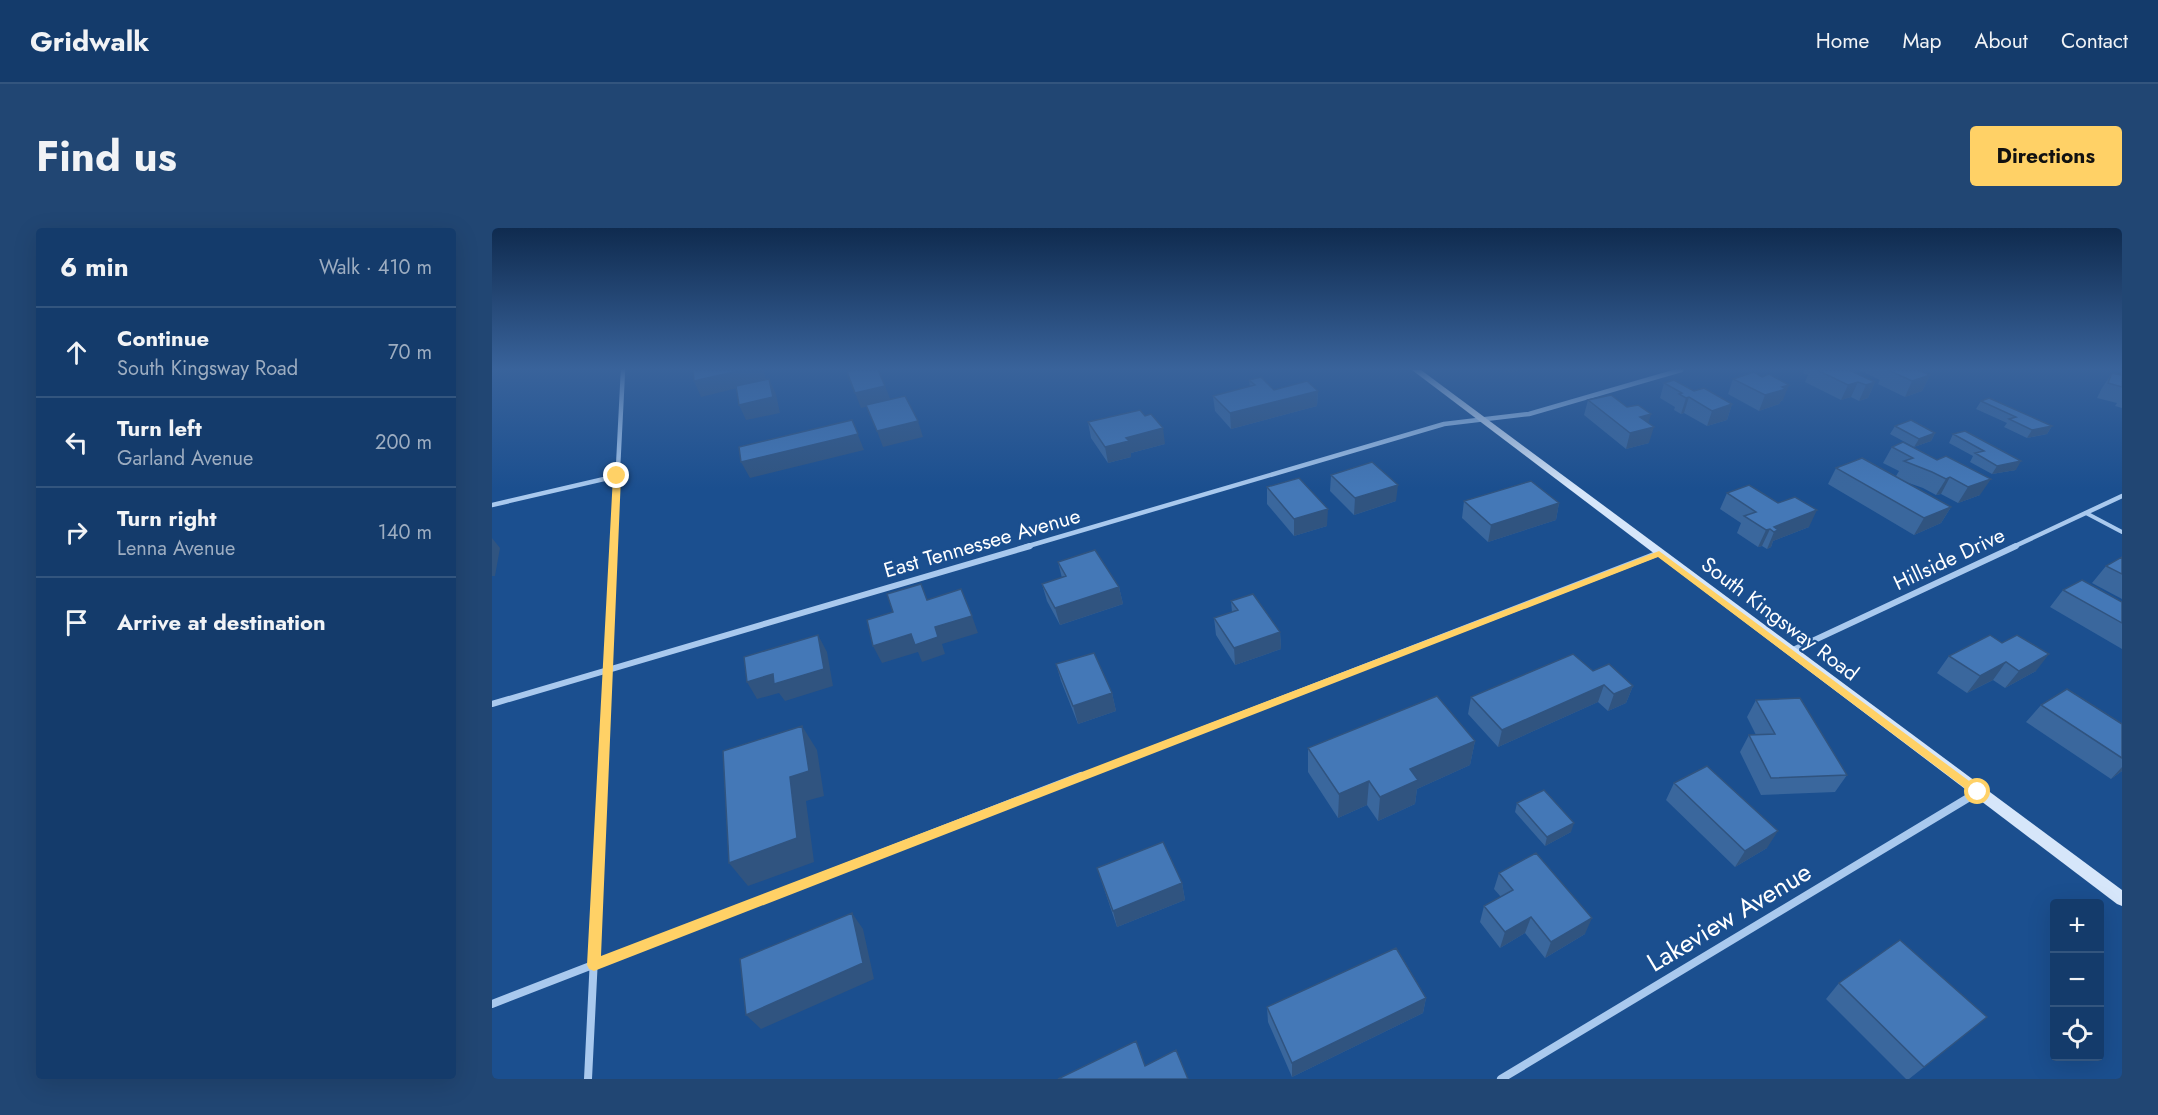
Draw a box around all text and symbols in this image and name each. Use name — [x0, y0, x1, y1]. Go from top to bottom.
text: Gridwalk — [30, 21, 149, 62]
text: Home — [1816, 26, 1869, 56]
text: Map — [1902, 26, 1942, 56]
text: About — [1975, 26, 2028, 56]
text: Contact — [2061, 26, 2128, 56]
text: Find us — [36, 126, 177, 187]
button: Directions — [1970, 126, 2122, 186]
text: 6 min — [60, 248, 129, 286]
text: Walk · 410 m — [319, 253, 432, 282]
text: Continue — [117, 322, 209, 354]
icon: ahead — [60, 336, 93, 369]
text: 70 m — [388, 338, 432, 367]
text: South Kingsway Road — [117, 354, 298, 383]
text: Turn left — [117, 412, 202, 444]
icon: left — [60, 426, 93, 459]
text: 200 m — [375, 428, 432, 457]
text: Garland Avenue — [117, 444, 253, 473]
route end — [603, 462, 629, 488]
street label: East Tennessee Avenue — [880, 501, 1084, 585]
text: Turn right — [117, 502, 217, 534]
icon: right — [60, 516, 93, 549]
text: 140 m — [378, 518, 432, 547]
street label: Hillside Drive — [1888, 520, 2010, 598]
text: Lenna Avenue — [117, 534, 235, 563]
street label: South Kingsway Road — [1695, 550, 1865, 688]
icon: arrive — [60, 606, 93, 639]
text: Arrive at destination — [117, 606, 326, 638]
route start — [1964, 778, 1990, 804]
street label: Lakeview Avenue — [1640, 853, 1818, 981]
map controls — [2050, 899, 2104, 1061]
button: + — [2050, 899, 2104, 953]
button: − — [2050, 953, 2104, 1007]
button: locate — [2050, 1007, 2104, 1061]

